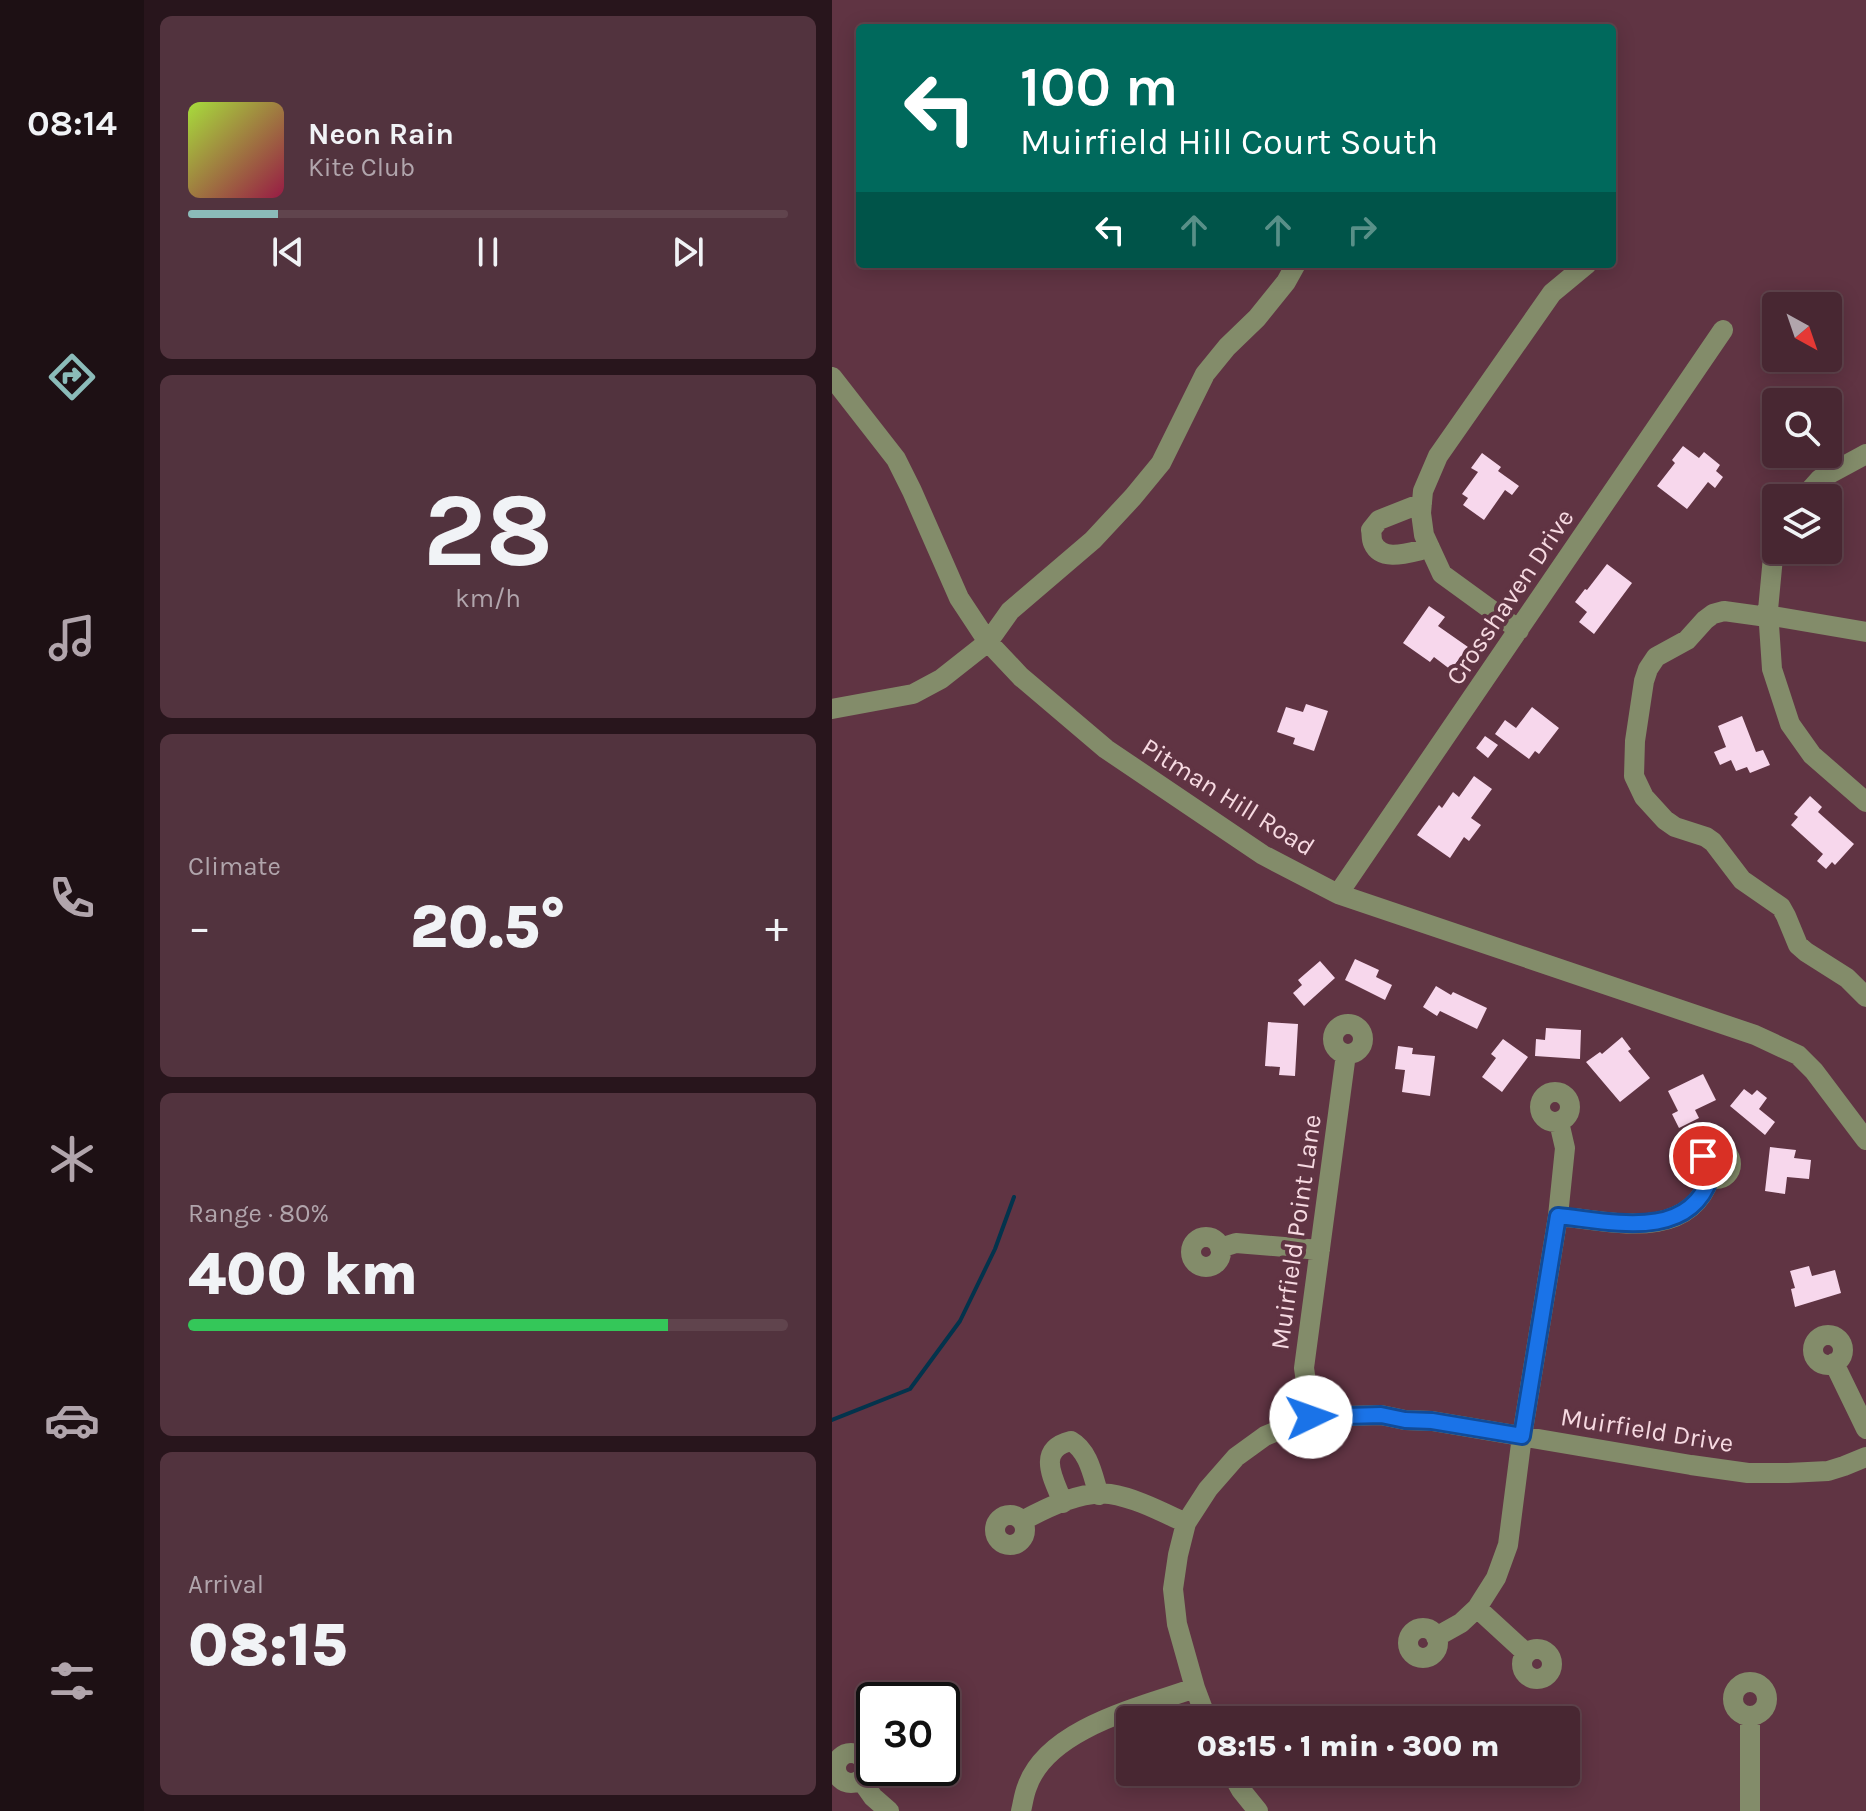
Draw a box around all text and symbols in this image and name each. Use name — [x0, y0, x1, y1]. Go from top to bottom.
text: 100 m — [1020, 54, 1178, 119]
icon: left — [888, 56, 992, 160]
text: 08:14 — [27, 102, 117, 144]
text: Neon Rain — [308, 116, 454, 152]
text: Muirfield Hill Court South — [1020, 121, 1438, 163]
text: Kite Club — [308, 152, 415, 183]
icon: left — [1088, 208, 1132, 252]
icon: ahead — [1172, 208, 1216, 252]
icon: ahead — [1256, 208, 1300, 252]
icon: right — [1340, 208, 1384, 252]
icon: previous — [266, 230, 310, 274]
icon: pause — [466, 230, 510, 274]
icon: next — [666, 230, 710, 274]
north arrow — [1762, 292, 1842, 372]
map controls — [1762, 292, 1842, 564]
icon: directions — [44, 349, 100, 405]
button: search — [1762, 388, 1842, 468]
text: 28 — [423, 470, 553, 591]
button: layers — [1762, 484, 1842, 564]
street label: Crosshaven Drive — [1440, 503, 1580, 691]
text: km/h — [455, 583, 521, 614]
icon: music — [44, 610, 100, 666]
street label: Pitman Hill Road — [1136, 731, 1320, 863]
text: Climate — [188, 851, 281, 882]
icon: phone — [44, 870, 100, 926]
text: 20.5° — [410, 892, 566, 962]
text: − — [188, 902, 211, 953]
text: + — [765, 902, 788, 953]
street label: Muirfield Point Lane — [1264, 1112, 1328, 1352]
pin — [1669, 1122, 1737, 1190]
icon: climate — [44, 1131, 100, 1187]
icon: arrive — [1681, 1134, 1725, 1178]
text: Range · 80% — [188, 1198, 329, 1229]
text: 400 km — [188, 1239, 418, 1309]
position arrow — [1269, 1375, 1353, 1459]
icon: car — [44, 1392, 100, 1448]
street label: Muirfield Drive — [1558, 1401, 1736, 1459]
text: Arrival — [188, 1569, 264, 1600]
text: 08:15 — [188, 1610, 347, 1680]
icon: filters — [44, 1653, 100, 1709]
speed limit sign: 30 — [856, 1682, 960, 1786]
text: 08:15 · 1 min · 300 m — [1197, 1728, 1499, 1764]

